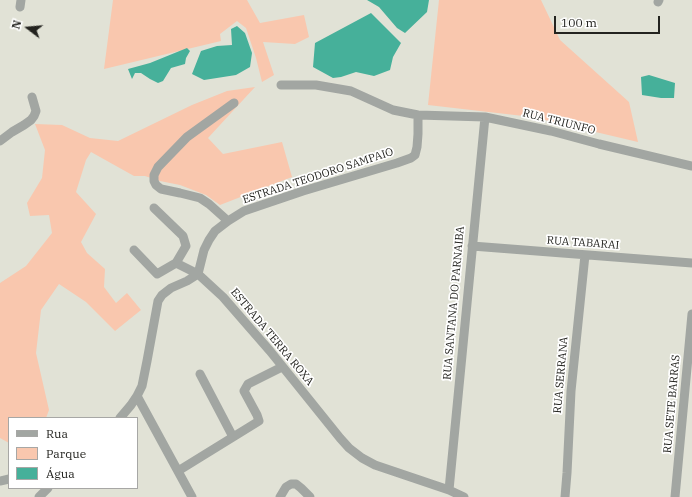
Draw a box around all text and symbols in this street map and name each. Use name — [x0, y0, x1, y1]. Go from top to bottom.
north arrow — [8, 8, 48, 48]
scale bar — [556, 8, 662, 34]
text: 100 m — [561, 15, 597, 30]
text: N — [9, 19, 24, 31]
street label: RUA TRIUNFO — [521, 107, 597, 137]
street label: ESTRADA TEODORO SAMPAIO — [241, 145, 395, 207]
street label: RUA SANTANA DO PARNAIBA — [441, 226, 467, 380]
street label: RUA TABARAI — [546, 234, 620, 252]
street label: ESTRADA TERRA ROXA — [228, 286, 316, 388]
street label: RUA SERRANA — [551, 336, 571, 414]
street label: RUA SETE BARRAS — [661, 354, 683, 454]
legend — [8, 417, 138, 489]
text: Rua — [46, 426, 68, 441]
text: Parque — [46, 446, 86, 461]
text: Água — [46, 466, 75, 481]

